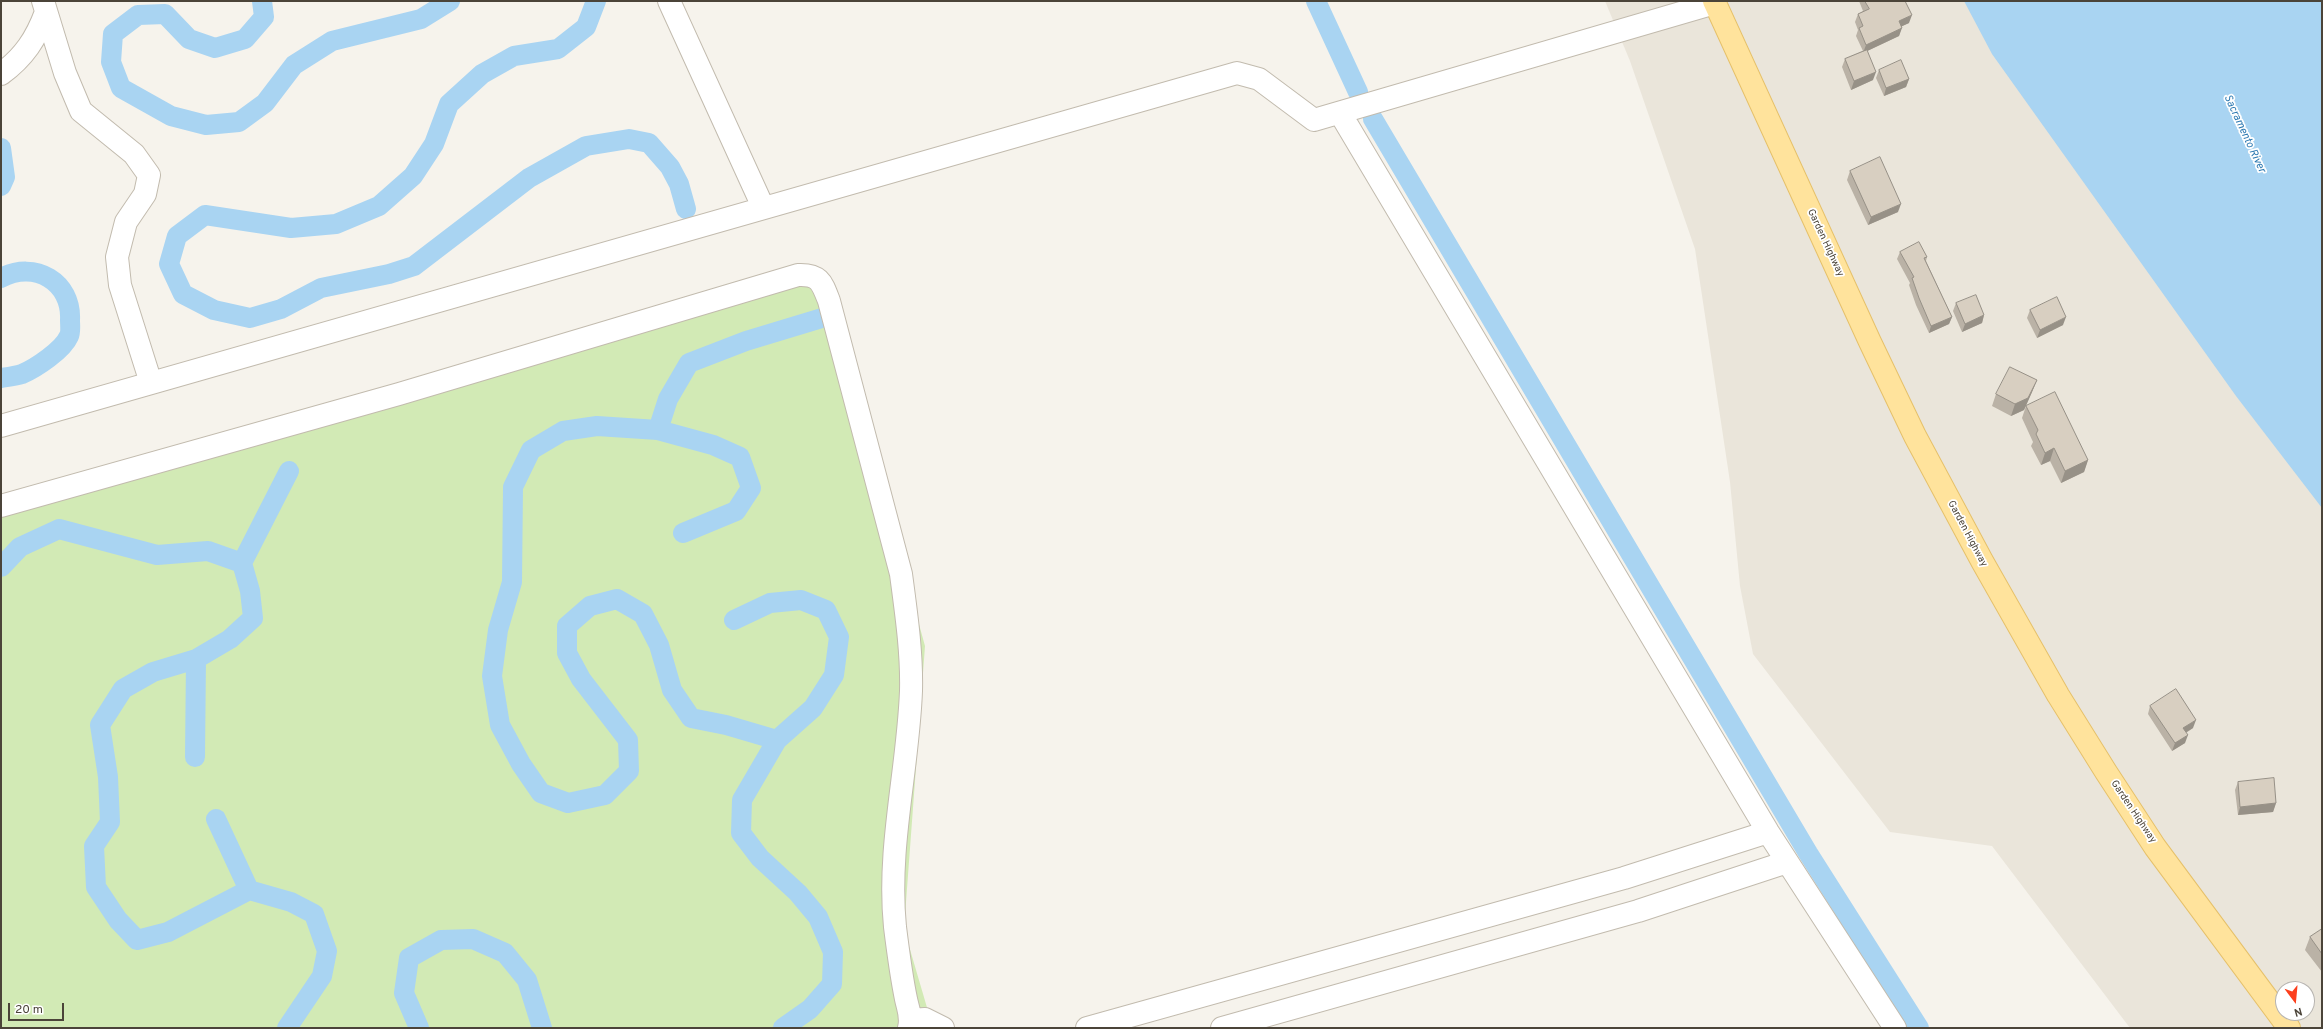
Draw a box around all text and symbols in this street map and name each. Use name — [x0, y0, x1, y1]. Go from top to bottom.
water label: Sacramento River — [2220, 93, 2268, 175]
street label: Garden Highway — [1804, 207, 1846, 279]
street label: Garden Highway — [1945, 499, 1989, 569]
street label: Garden Highway — [2108, 778, 2158, 846]
north arrow — [2275, 981, 2315, 1021]
scale bar — [10, 995, 66, 1021]
text: 20 m — [15, 1002, 43, 1018]
text: N — [2292, 1004, 2304, 1019]

